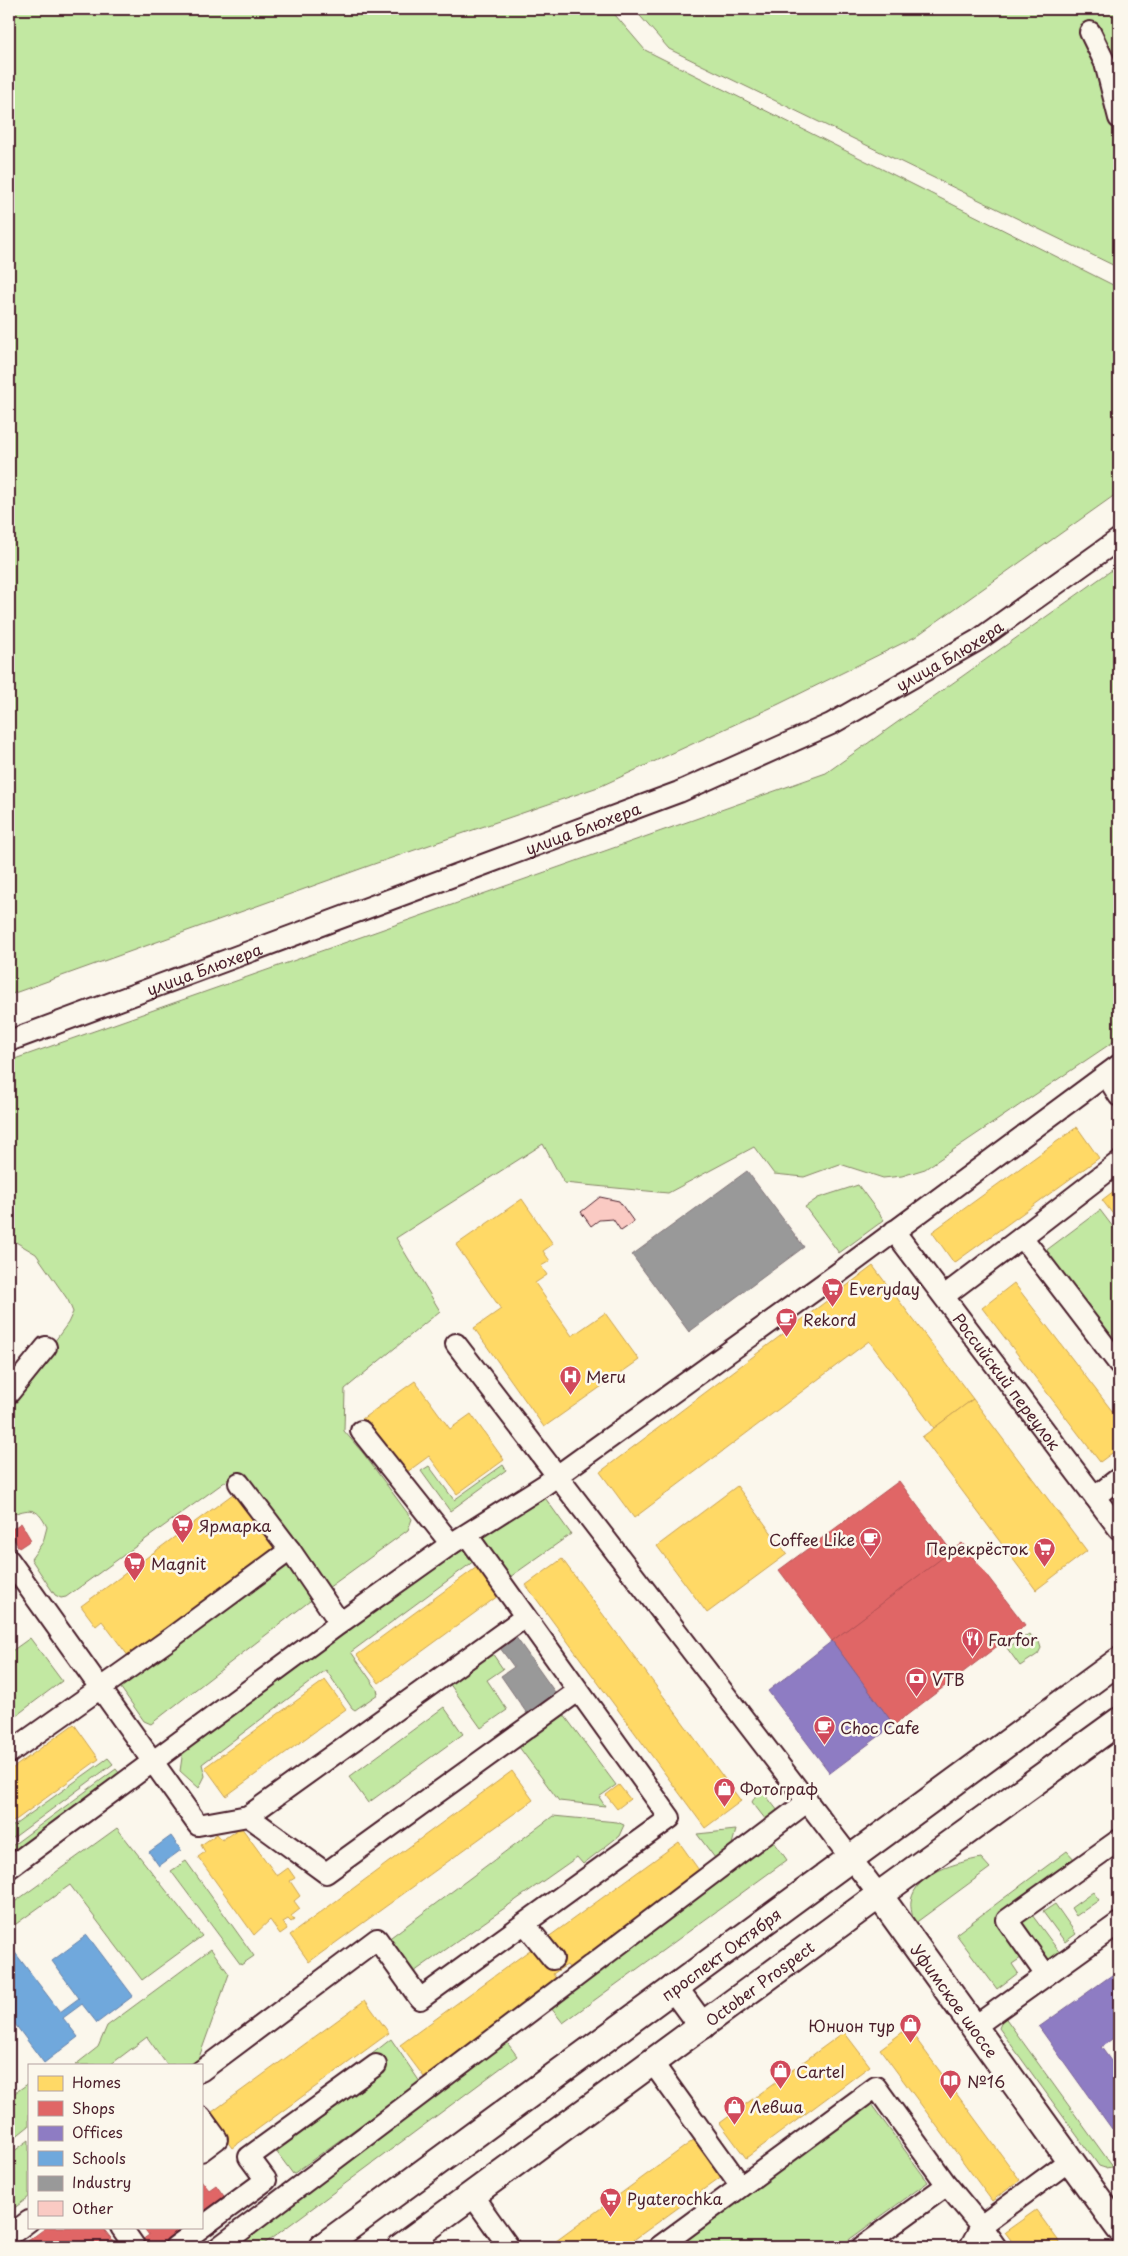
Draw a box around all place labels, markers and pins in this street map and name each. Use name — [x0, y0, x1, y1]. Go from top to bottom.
supermarket icon: Everyday — [821, 1276, 845, 1307]
place label: Everyday — [849, 1276, 920, 1300]
cafe icon: Rekord — [775, 1307, 799, 1338]
place label: Rekord — [803, 1307, 856, 1331]
hospital icon: Меги — [558, 1364, 582, 1395]
place label: Меги — [586, 1364, 626, 1388]
supermarket icon: Ярмарка — [171, 1513, 195, 1544]
place label: Ярмарка — [199, 1513, 271, 1537]
place label: Coffee Like — [769, 1527, 855, 1551]
cafe icon: Coffee Like — [859, 1527, 883, 1558]
place label: Перекрёсток — [926, 1536, 1028, 1560]
supermarket icon: Перекрёсток — [1032, 1536, 1056, 1567]
supermarket icon: Magnit — [123, 1551, 147, 1582]
place label: Magnit — [151, 1551, 207, 1575]
restaurant icon: Farfor — [960, 1627, 984, 1658]
place label: Farfor — [988, 1627, 1038, 1651]
bank icon: VTB — [904, 1667, 928, 1698]
place label: VTB — [932, 1667, 965, 1691]
cafe icon: Choc Cafe — [812, 1715, 836, 1746]
place label: Choc Cafe — [840, 1715, 919, 1739]
shop icon: Фотограф — [712, 1776, 736, 1807]
place label: Фотограф — [740, 1776, 818, 1800]
place label: Юнион тур — [809, 2013, 895, 2037]
shop icon: Юнион тур — [899, 2013, 923, 2044]
shop icon: Cartel — [768, 2059, 792, 2090]
place label: Cartel — [796, 2059, 845, 2083]
library icon: №16 — [939, 2069, 963, 2100]
place label: №16 — [967, 2069, 1005, 2093]
shop icon: Левша — [722, 2094, 746, 2125]
place label: Левша — [750, 2094, 803, 2118]
supermarket icon: Pyaterochka — [599, 2186, 623, 2217]
place label: Pyaterochka — [627, 2186, 722, 2210]

